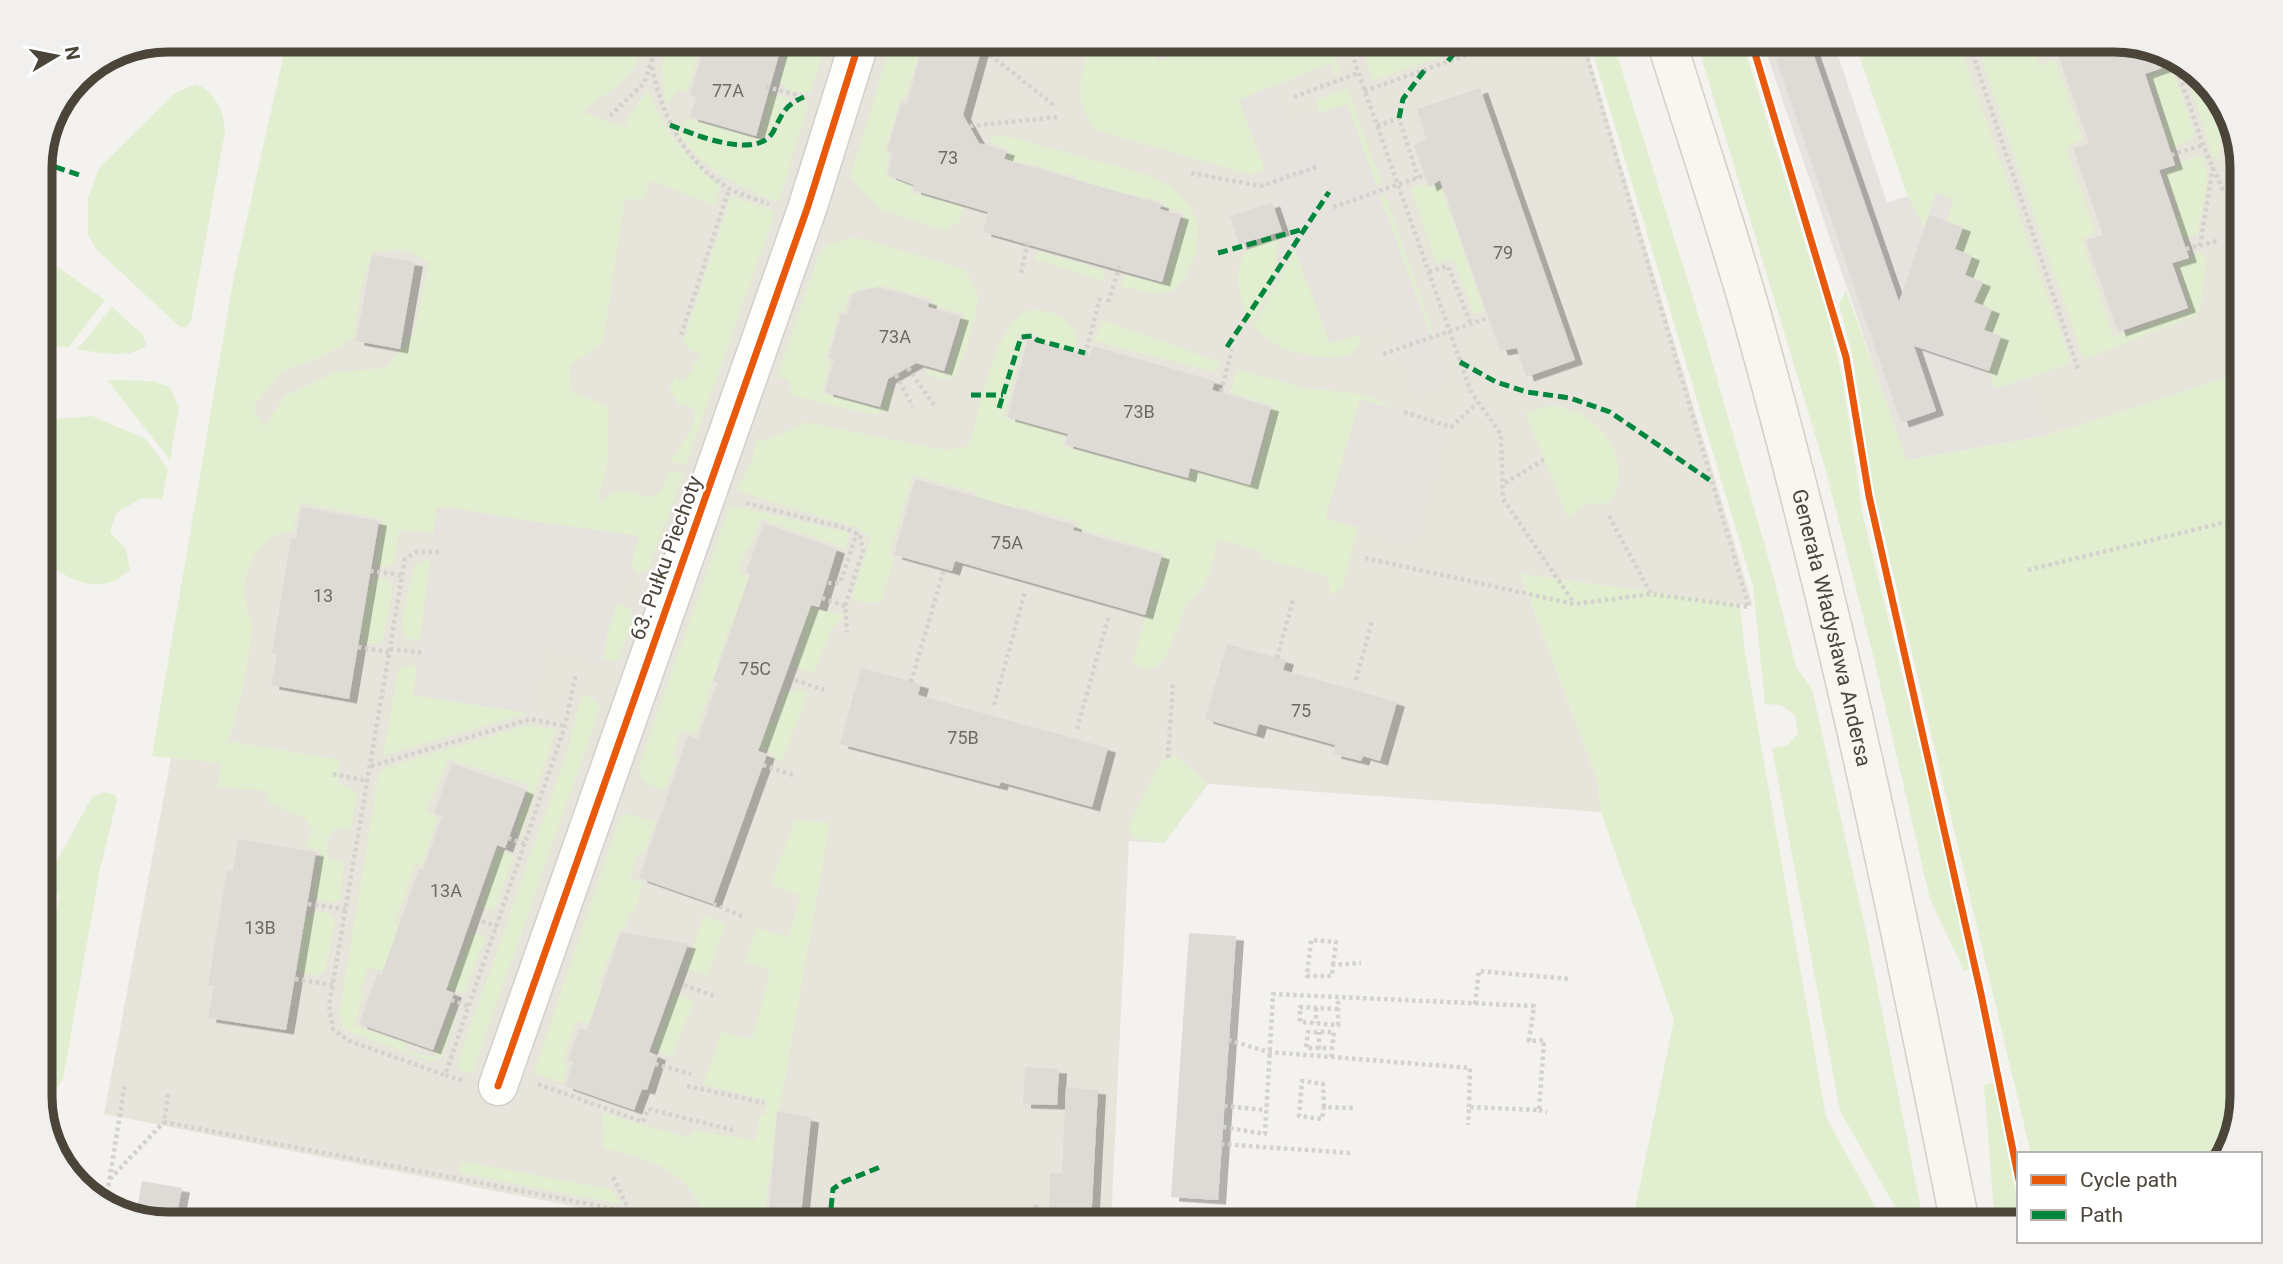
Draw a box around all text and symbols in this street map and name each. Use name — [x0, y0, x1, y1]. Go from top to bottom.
north arrow — [21, 21, 91, 91]
text: N — [60, 45, 85, 62]
house number: 77A — [712, 80, 744, 101]
house number: 73 — [938, 147, 958, 168]
house number: 79 — [1493, 242, 1513, 263]
house number: 73A — [879, 326, 911, 347]
house number: 73B — [1123, 401, 1155, 422]
street label: 63. Pułku Piechoty — [625, 473, 707, 643]
street label: Generała Władysława Andersa — [1787, 487, 1876, 769]
house number: 75A — [991, 532, 1023, 553]
house number: 13 — [313, 585, 333, 606]
house number: 75C — [739, 658, 771, 679]
house number: 75 — [1291, 700, 1311, 721]
house number: 75B — [947, 727, 979, 748]
house number: 13A — [430, 880, 462, 901]
house number: 13B — [244, 917, 276, 938]
legend — [2017, 1152, 2262, 1243]
text: Cycle path — [2080, 1168, 2178, 1192]
text: Path — [2080, 1203, 2123, 1227]

